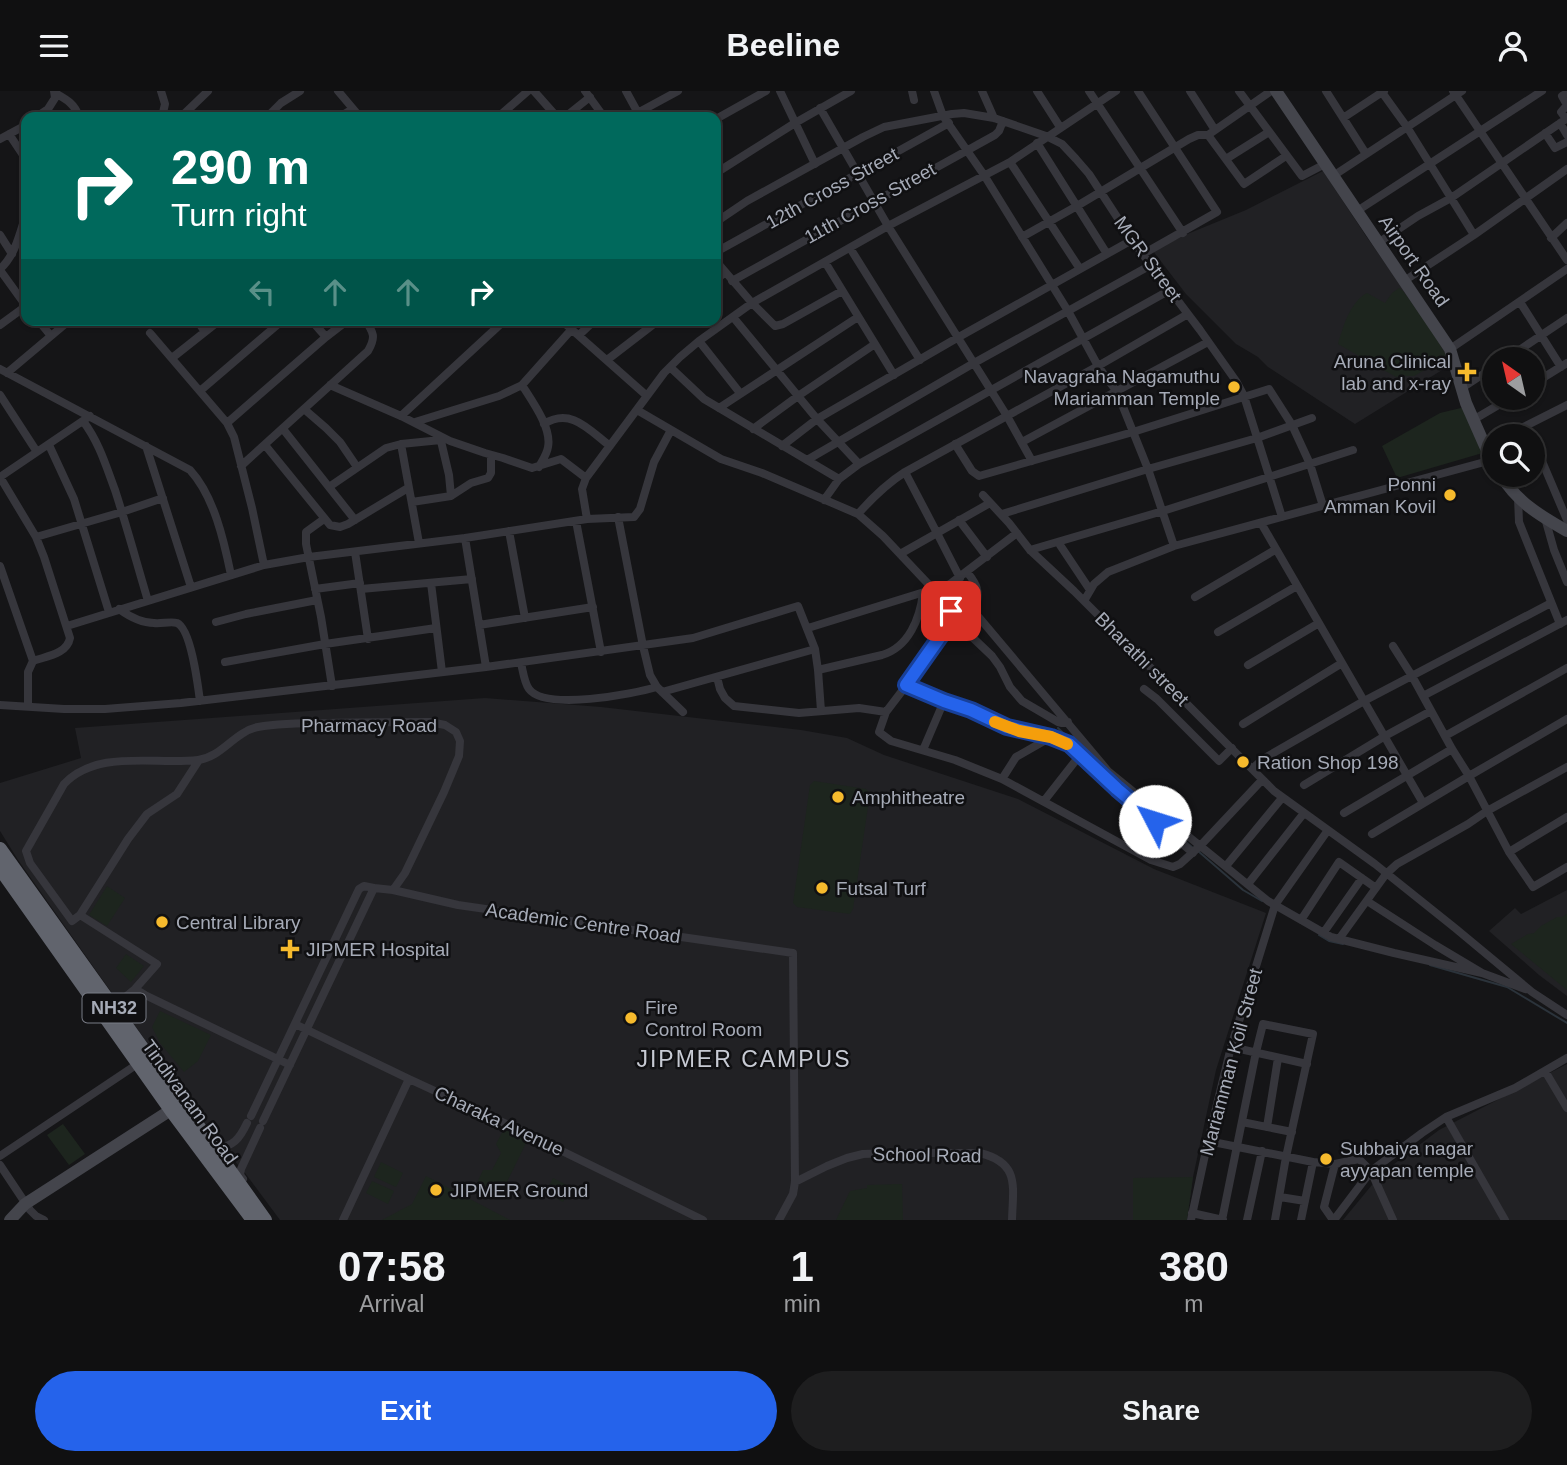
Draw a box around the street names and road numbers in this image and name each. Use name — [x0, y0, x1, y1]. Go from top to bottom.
street label: 12th Cross Street — [762, 143, 902, 233]
street label: 11th Cross Street — [801, 158, 940, 248]
street label: Airport Road — [1375, 211, 1453, 311]
street label: MGR Street — [1110, 212, 1186, 306]
street label: Bharathi street — [1091, 608, 1194, 711]
street label: Pharmacy Road — [301, 715, 437, 736]
street label: Academic Centre Road — [484, 899, 682, 947]
street label: Mariamman Koil Street — [1196, 965, 1266, 1158]
road number: NH32 — [82, 993, 146, 1023]
street label: Tindivanam Road — [138, 1036, 242, 1168]
street label: Charaka Avenue — [431, 1082, 567, 1160]
street label: School Road — [872, 1144, 982, 1166]

